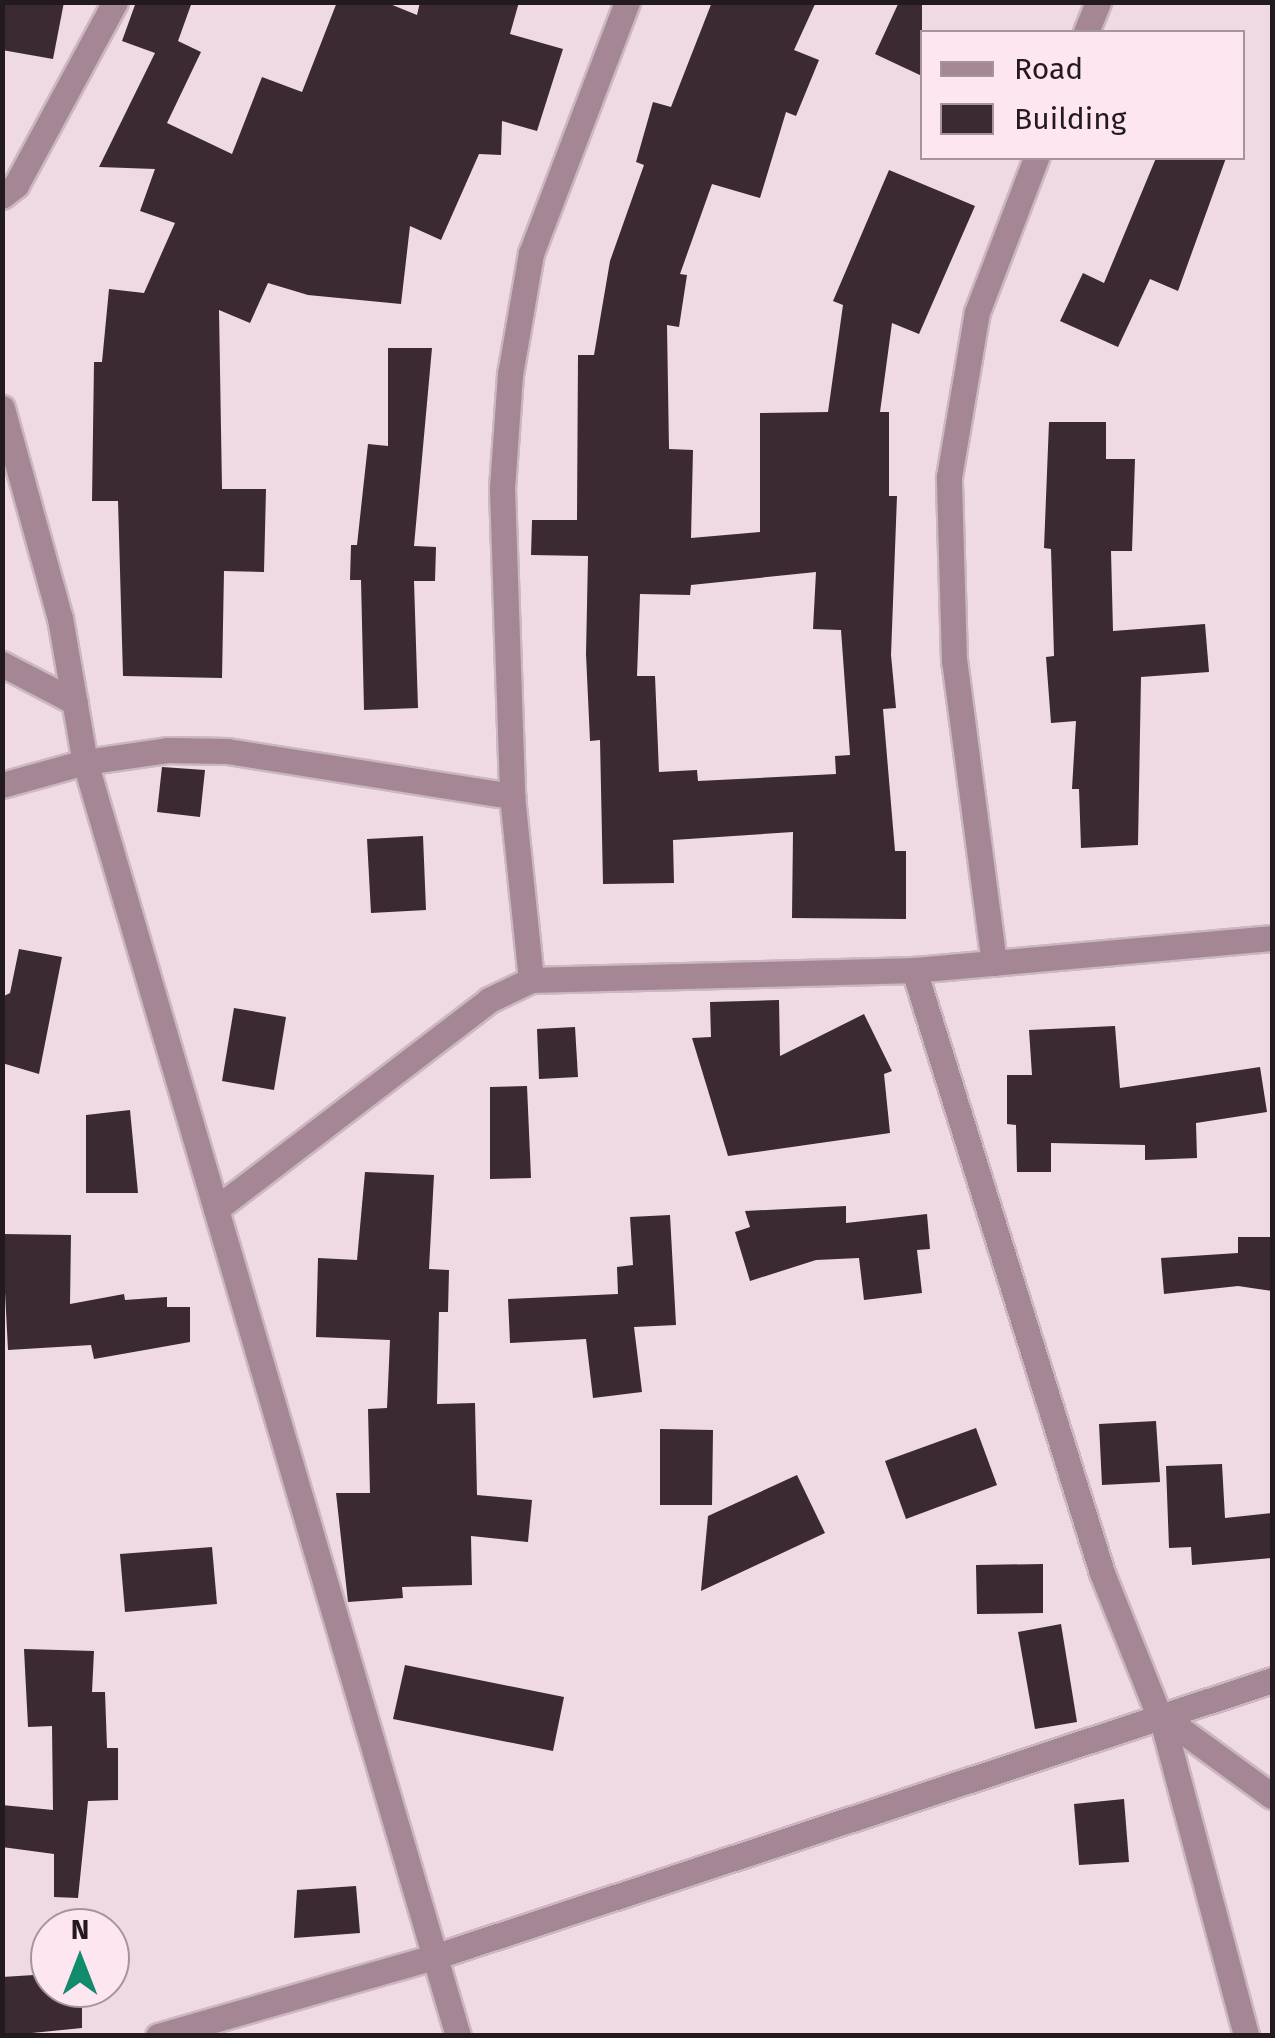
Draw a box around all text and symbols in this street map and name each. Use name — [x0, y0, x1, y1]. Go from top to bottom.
legend — [920, 30, 1245, 160]
text: Road — [1014, 51, 1083, 87]
text: Building — [1014, 101, 1126, 137]
north arrow — [30, 1908, 130, 2008]
text: N — [71, 1913, 89, 1946]

